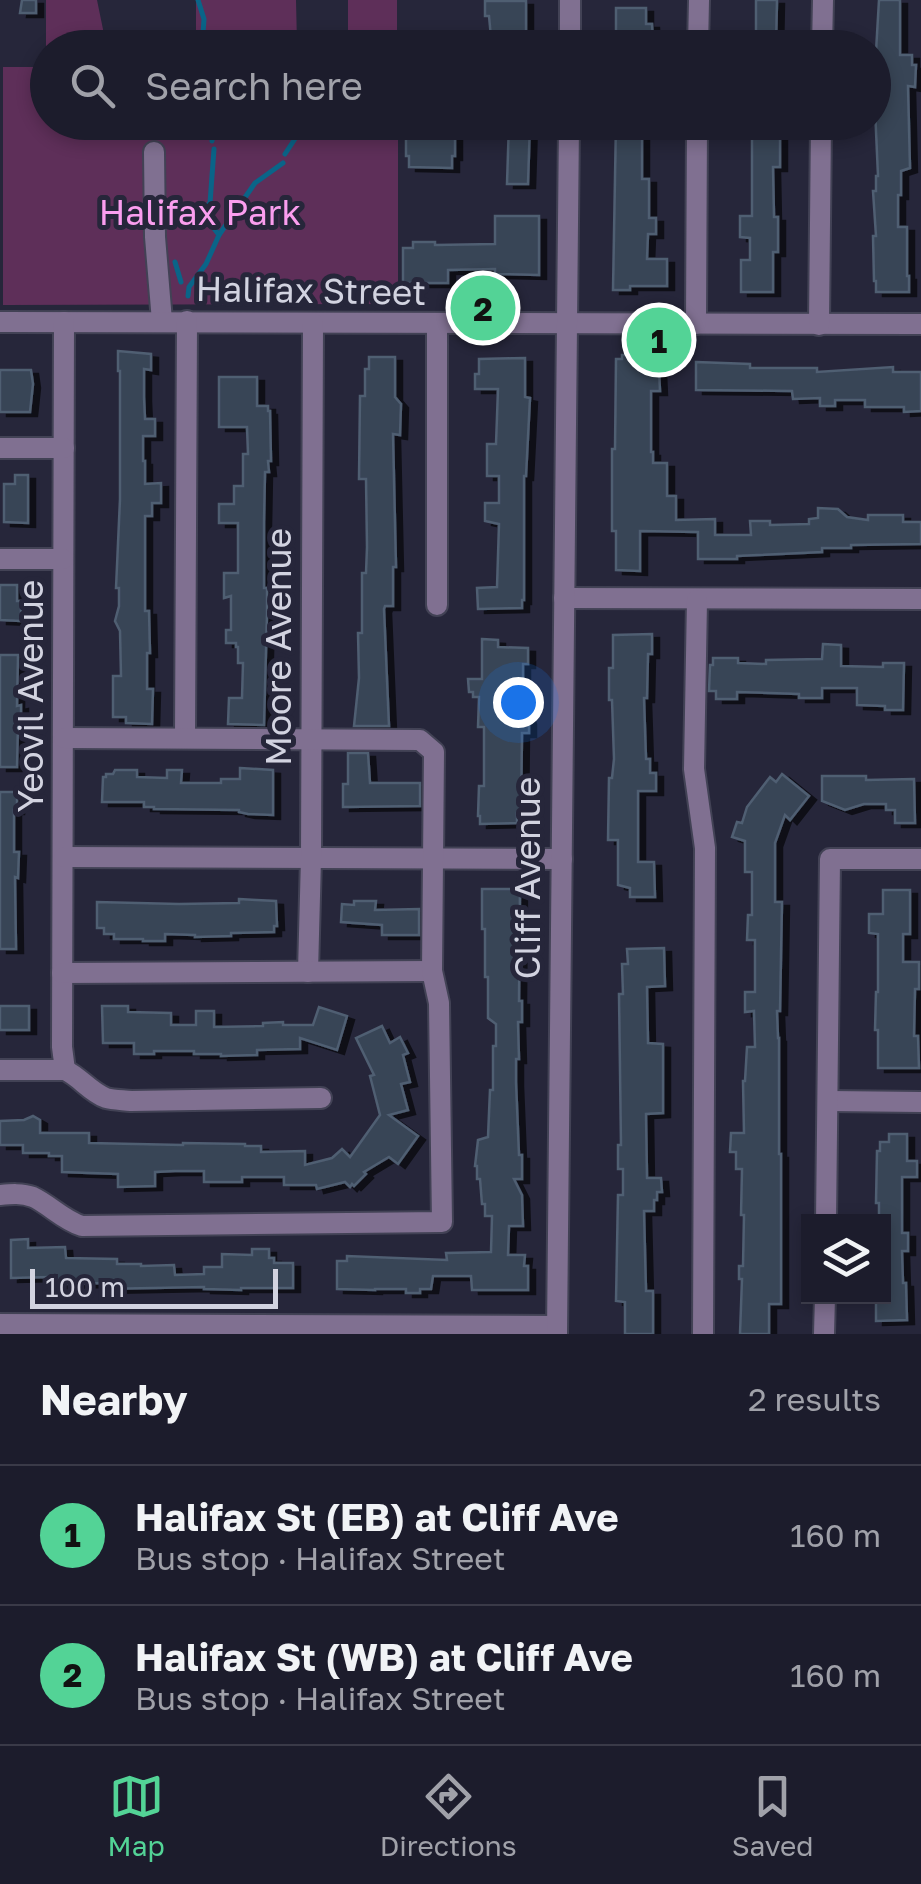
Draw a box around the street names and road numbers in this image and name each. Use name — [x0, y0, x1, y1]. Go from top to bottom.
street label: Halifax Street — [195, 267, 427, 313]
street label: Moore Avenue — [257, 528, 299, 766]
street label: Yeovil Avenue — [9, 580, 51, 812]
street label: Cliff Avenue — [506, 777, 548, 979]

